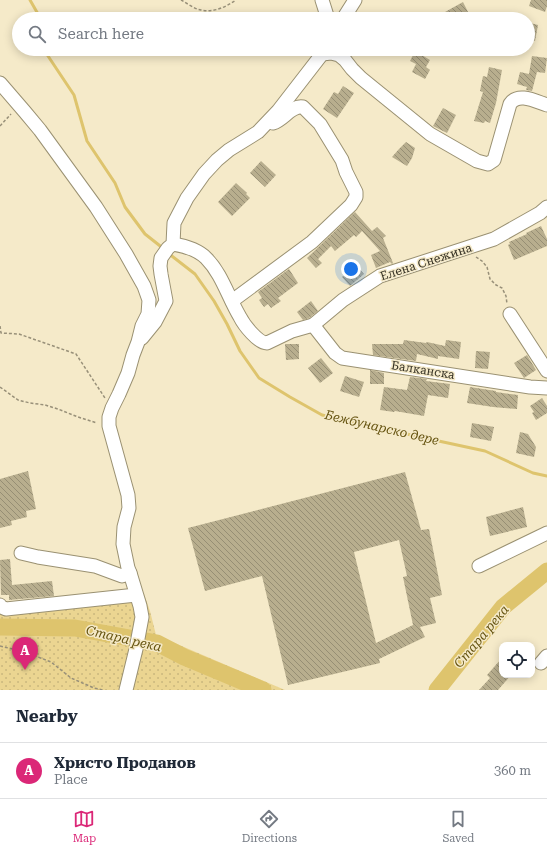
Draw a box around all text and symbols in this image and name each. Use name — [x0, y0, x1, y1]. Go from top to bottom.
search box — [12, 12, 535, 56]
icon: search — [26, 23, 48, 45]
text: Search here — [58, 25, 144, 43]
street label: Елена Снежина — [378, 240, 474, 283]
your location — [341, 259, 361, 279]
street label: Балканска — [390, 358, 456, 382]
water label: Бежбунарско дере — [322, 407, 441, 448]
water label: Стара река — [451, 602, 512, 671]
water label: Стара река — [85, 623, 163, 655]
pin: A — [12, 637, 38, 670]
map controls — [499, 642, 535, 678]
button: locate — [499, 642, 535, 678]
text: Nearby — [16, 706, 78, 726]
text: Христо Проданов — [54, 754, 196, 772]
text: A — [24, 763, 34, 778]
text: 360 m — [494, 763, 531, 778]
text: Place — [54, 772, 88, 787]
tab: Map — [73, 808, 96, 845]
tab: Directions — [242, 808, 297, 845]
tab: Saved — [442, 808, 474, 845]

